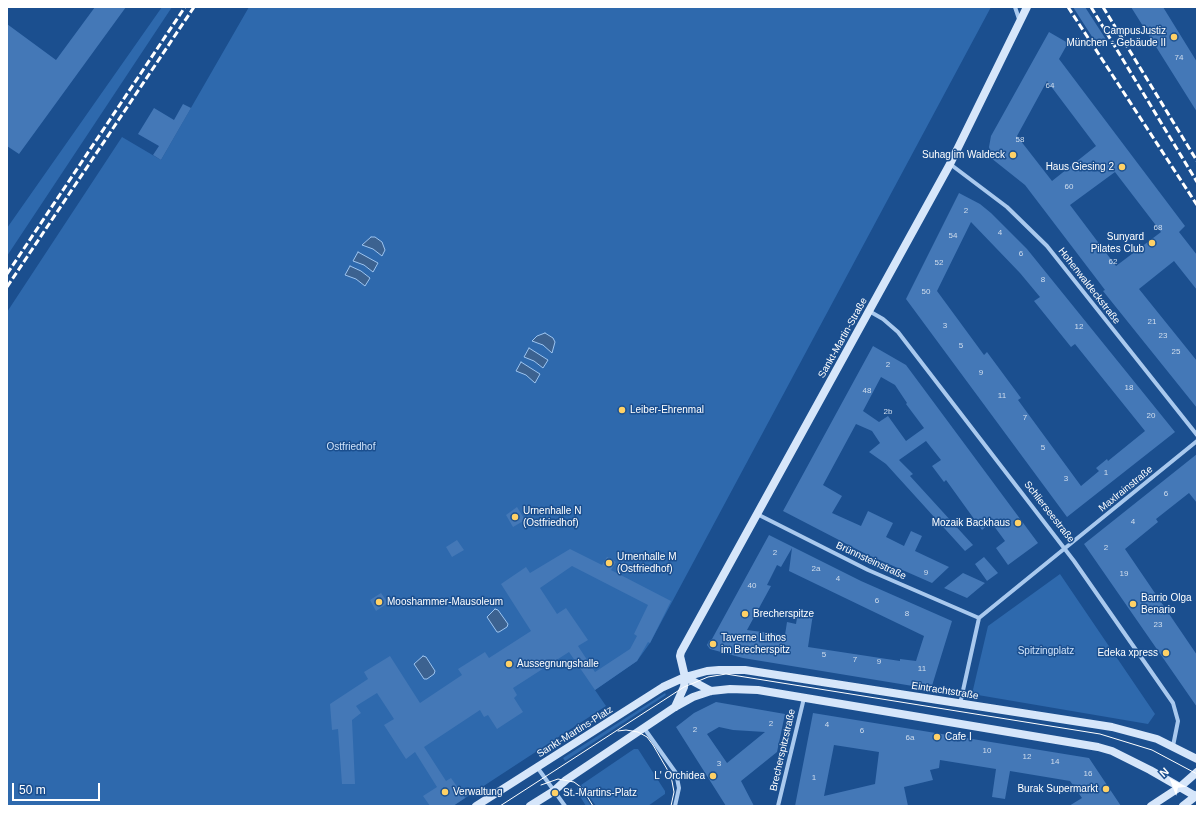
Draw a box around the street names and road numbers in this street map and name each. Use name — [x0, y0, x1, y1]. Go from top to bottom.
street label: Hohenwaldeckstraße — [1055, 245, 1123, 327]
street label: Sankt-Martin-Straße — [816, 296, 870, 380]
street label: Maxlrainstraße — [1097, 464, 1155, 514]
street label: Schlierseestraße — [1021, 479, 1077, 545]
street label: Brünnsteinstraße — [834, 539, 908, 583]
street label: Eintrachtstraße — [911, 680, 979, 702]
street label: Sankt-Martins-Platz — [535, 704, 615, 760]
street label: Brecherspitzstraße — [768, 708, 798, 792]

